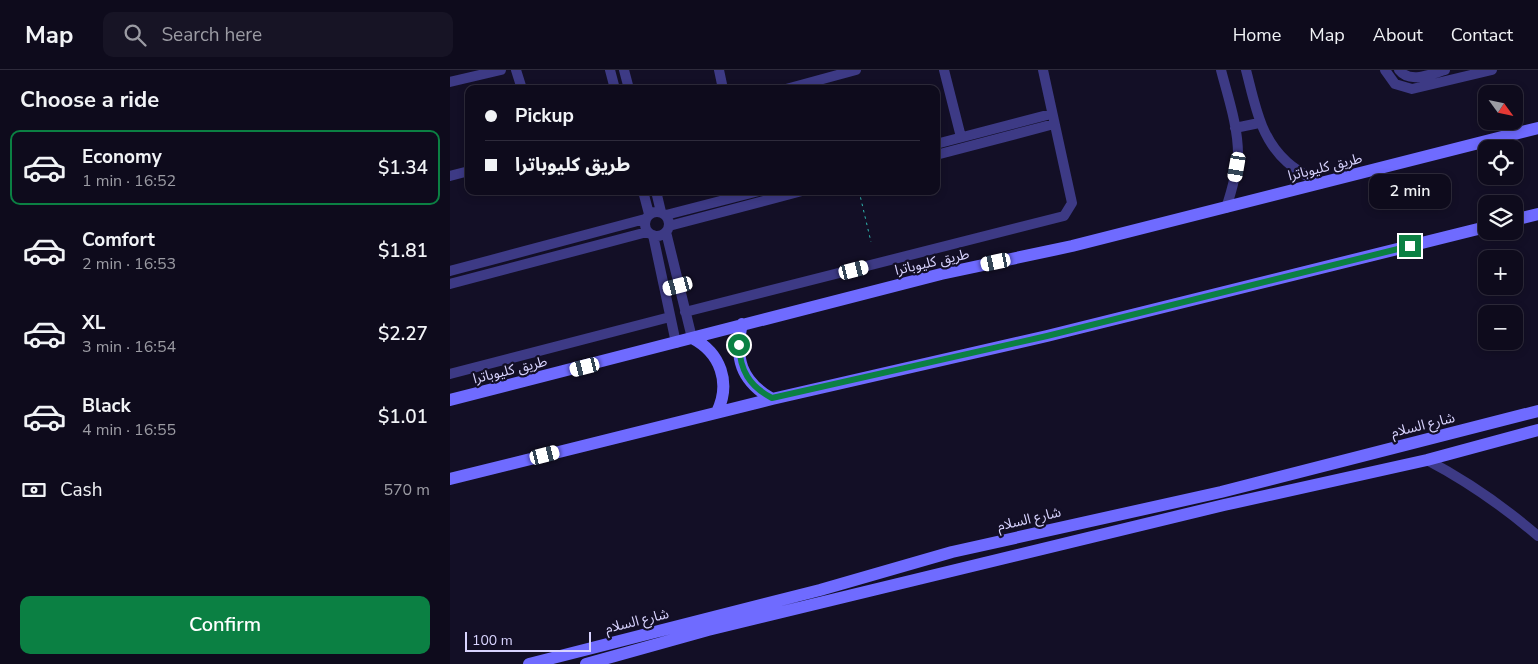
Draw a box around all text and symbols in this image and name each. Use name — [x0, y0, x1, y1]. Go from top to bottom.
search box — [103, 12, 453, 57]
text: Map — [25, 19, 73, 51]
icon: search — [121, 21, 149, 49]
text: Search here — [161, 22, 262, 48]
text: Home — [1233, 23, 1281, 47]
text: Map — [1309, 23, 1345, 47]
text: About — [1373, 23, 1423, 47]
text: Contact — [1451, 23, 1513, 47]
text: Choose a ride — [20, 85, 159, 115]
north arrow — [1478, 85, 1522, 130]
map controls — [1478, 85, 1523, 350]
text: Pickup — [515, 103, 574, 129]
button: locate — [1478, 140, 1523, 185]
text: Economy — [82, 144, 162, 170]
icon: car — [22, 145, 67, 190]
street label: طريق كليوباترا — [1286, 149, 1364, 185]
car — [1227, 151, 1246, 183]
text: طريق كليوباترا — [515, 152, 630, 178]
text: $1.34 — [378, 155, 428, 181]
text: 1 min · 16:52 — [82, 170, 176, 192]
callout: 2 min — [1369, 174, 1451, 208]
text: 2 min — [1390, 180, 1430, 202]
button: layers — [1478, 195, 1523, 240]
text: Comfort — [82, 227, 155, 253]
icon: car — [22, 228, 67, 273]
route end — [1399, 235, 1421, 257]
text: $1.81 — [378, 238, 428, 264]
street label: طريق كليوباترا — [893, 244, 971, 280]
button: + — [1478, 250, 1523, 295]
car — [979, 252, 1012, 272]
text: 2 min · 16:53 — [82, 253, 176, 275]
car — [837, 259, 870, 281]
car — [661, 275, 694, 297]
button: − — [1478, 305, 1523, 350]
text: XL — [82, 310, 105, 336]
icon: car — [22, 311, 67, 356]
text: $2.27 — [378, 321, 428, 347]
route start — [728, 334, 750, 356]
text: 3 min · 16:54 — [82, 336, 176, 358]
street label: طريق كليوباترا — [471, 352, 549, 388]
car — [568, 356, 601, 378]
text: Black — [82, 393, 131, 419]
icon: car — [22, 394, 67, 439]
text: $1.01 — [378, 404, 428, 430]
street label: شارع السلام — [1389, 408, 1457, 443]
text: 4 min · 16:55 — [82, 419, 176, 441]
car — [528, 444, 561, 466]
icon: cash — [20, 476, 48, 504]
text: Cash — [60, 477, 102, 503]
text: 570 m — [383, 479, 430, 501]
street label: شارع السلام — [995, 502, 1063, 537]
button: Confirm — [20, 596, 430, 654]
street label: شارع السلام — [603, 604, 671, 639]
scale bar — [465, 629, 591, 652]
text: 100 m — [472, 631, 513, 650]

